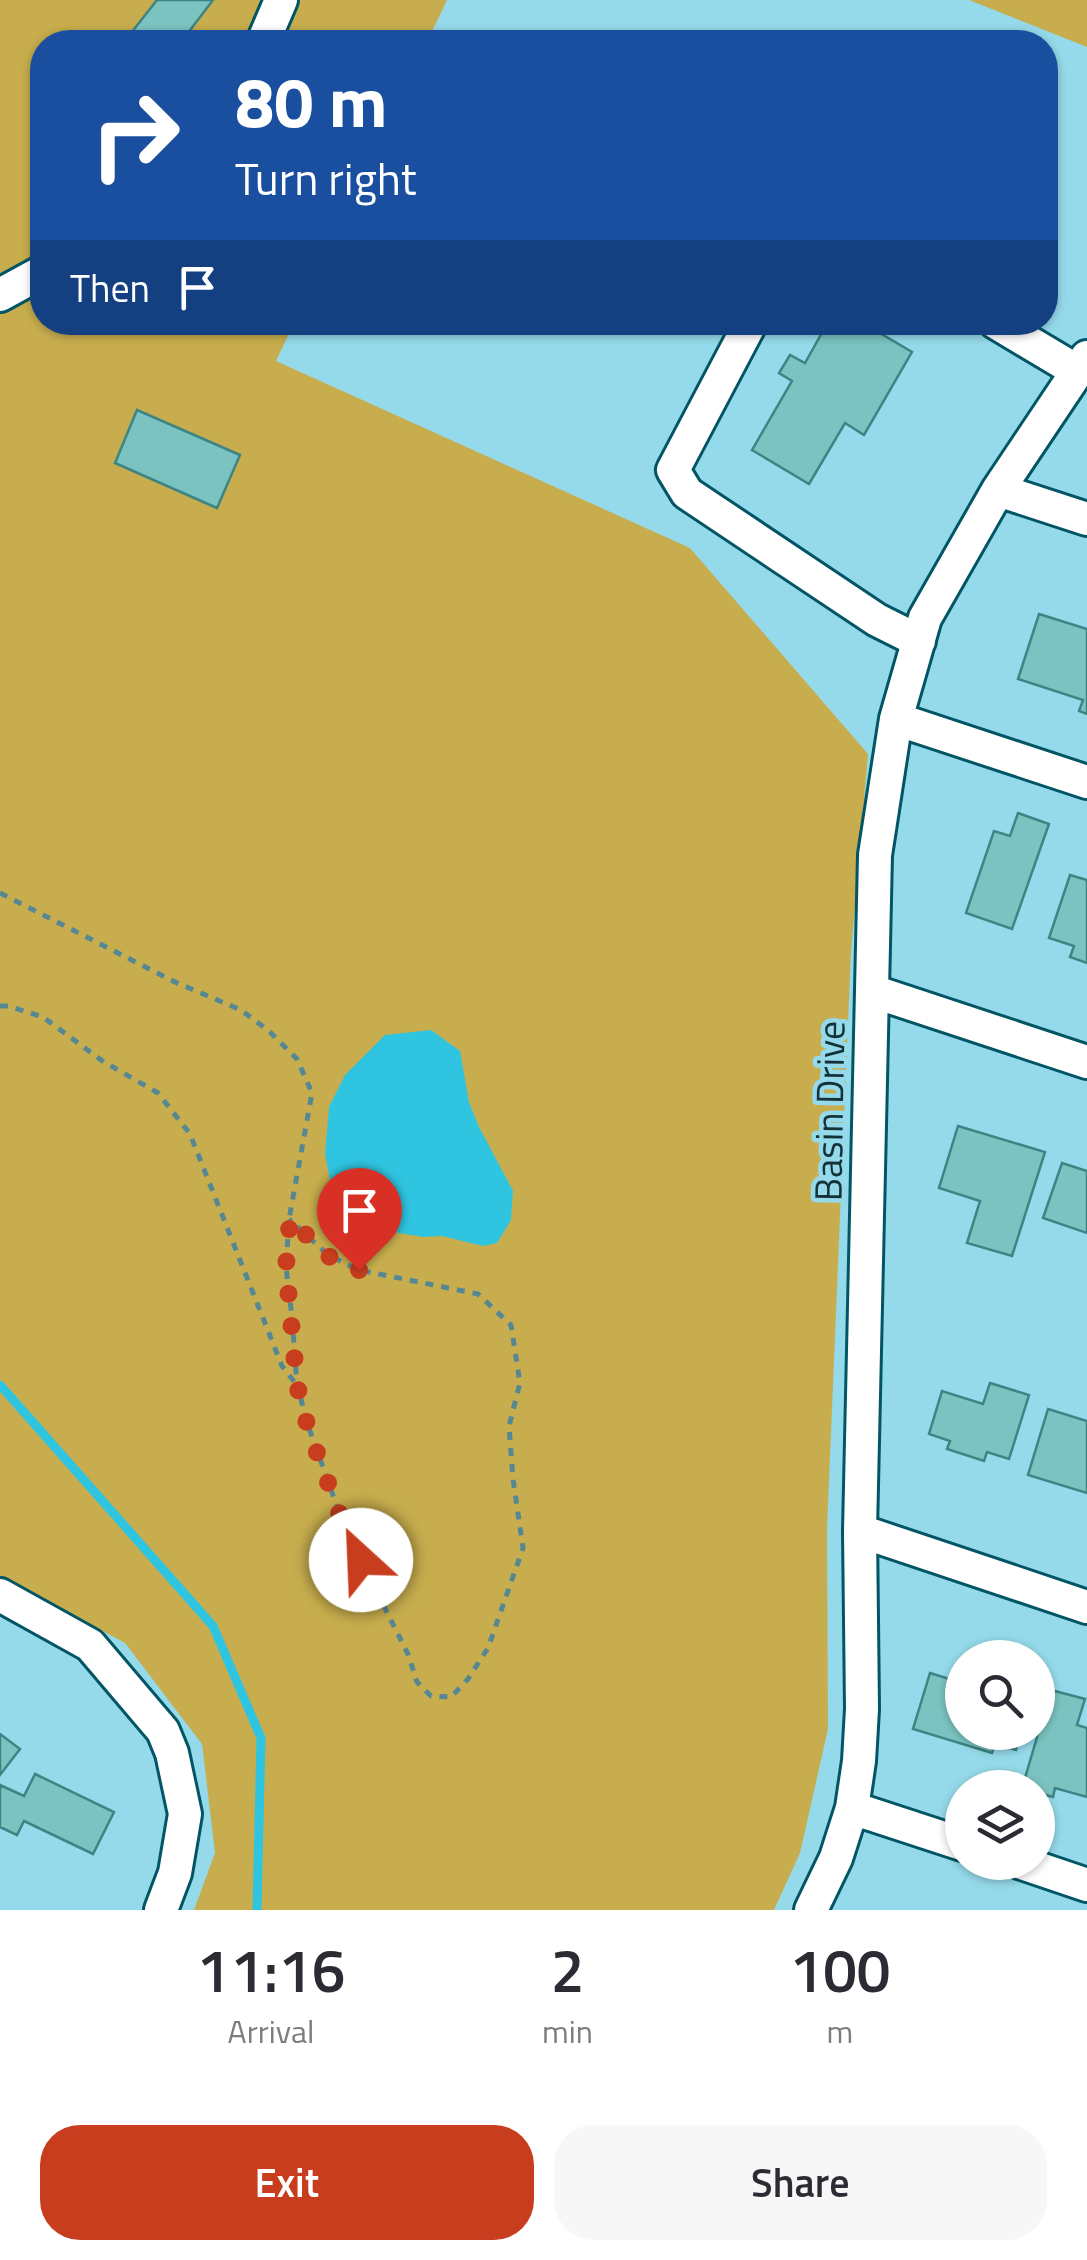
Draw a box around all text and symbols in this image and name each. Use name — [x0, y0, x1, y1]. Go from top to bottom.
text: 80 m — [235, 48, 388, 154]
icon: right — [70, 70, 200, 200]
text: Turn right — [235, 144, 417, 212]
text: Then — [70, 259, 150, 317]
icon: arrive — [170, 260, 225, 315]
street label: Basin Drive — [798, 1020, 860, 1202]
pin — [317, 1168, 402, 1271]
icon: arrive — [332, 1183, 387, 1238]
position arrow — [309, 1508, 413, 1612]
map controls — [945, 1640, 1055, 1880]
button: search — [945, 1640, 1055, 1750]
button: layers — [945, 1770, 1055, 1880]
text: 11:16 — [197, 1924, 345, 2015]
text: 2 — [551, 1924, 584, 2015]
text: 100 — [790, 1924, 890, 2015]
text: Arrival — [228, 2007, 314, 2055]
text: min — [542, 2007, 593, 2055]
text: m — [827, 2007, 853, 2055]
button: Exit — [40, 2125, 534, 2240]
button: Share — [554, 2125, 1047, 2240]

